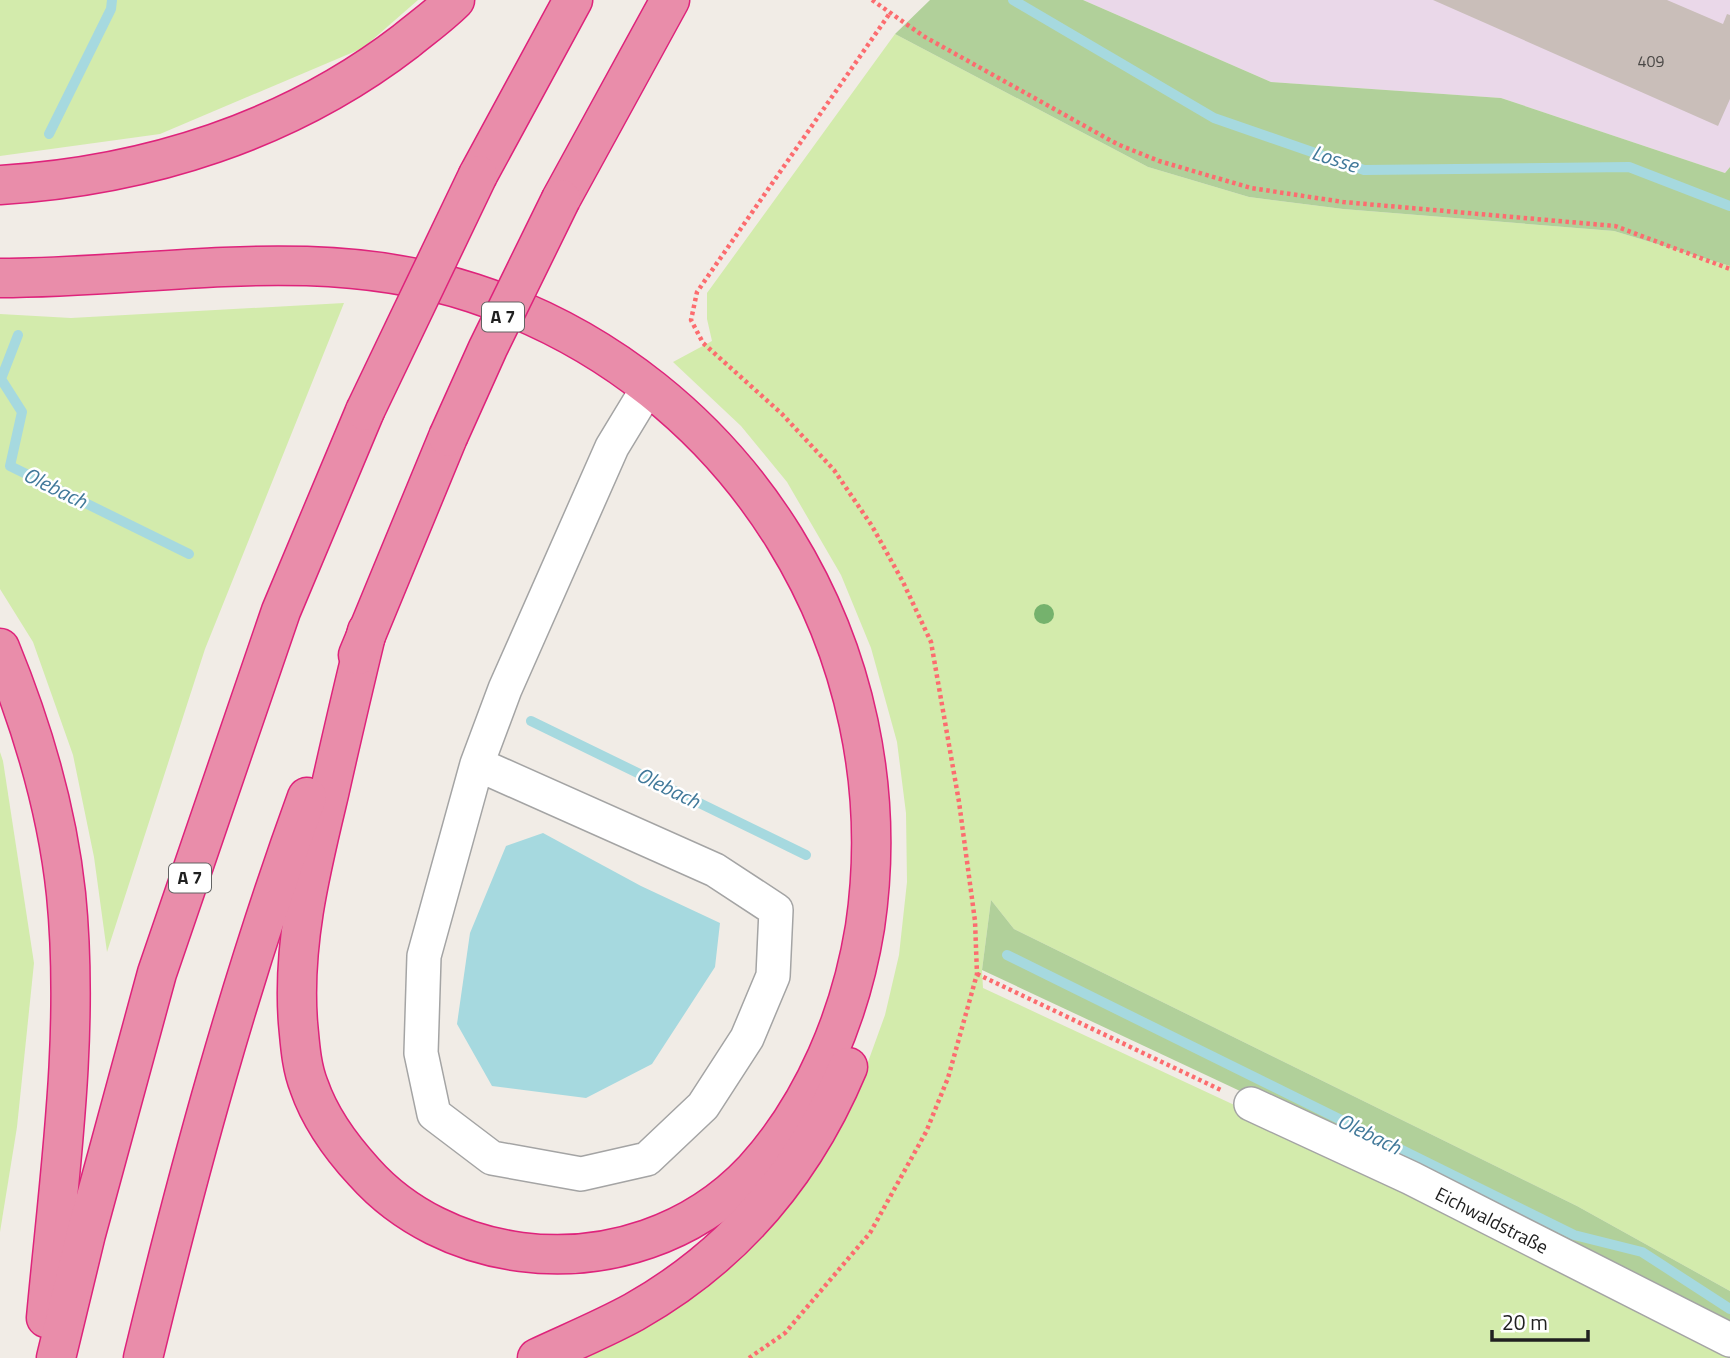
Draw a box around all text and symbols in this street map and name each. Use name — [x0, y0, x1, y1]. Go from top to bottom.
house number: 409 — [1638, 49, 1664, 73]
water label: Losse — [1308, 136, 1364, 181]
road number: A 7 — [482, 302, 524, 332]
water label: Olebach — [18, 458, 93, 516]
water label: Olebach — [631, 758, 706, 816]
road number: A 7 — [169, 864, 211, 892]
water label: Olebach — [1332, 1104, 1407, 1162]
street label: Eichwaldstraße — [1431, 1179, 1554, 1261]
scale bar — [1492, 1298, 1588, 1342]
text: 20 m — [1502, 1306, 1548, 1338]

